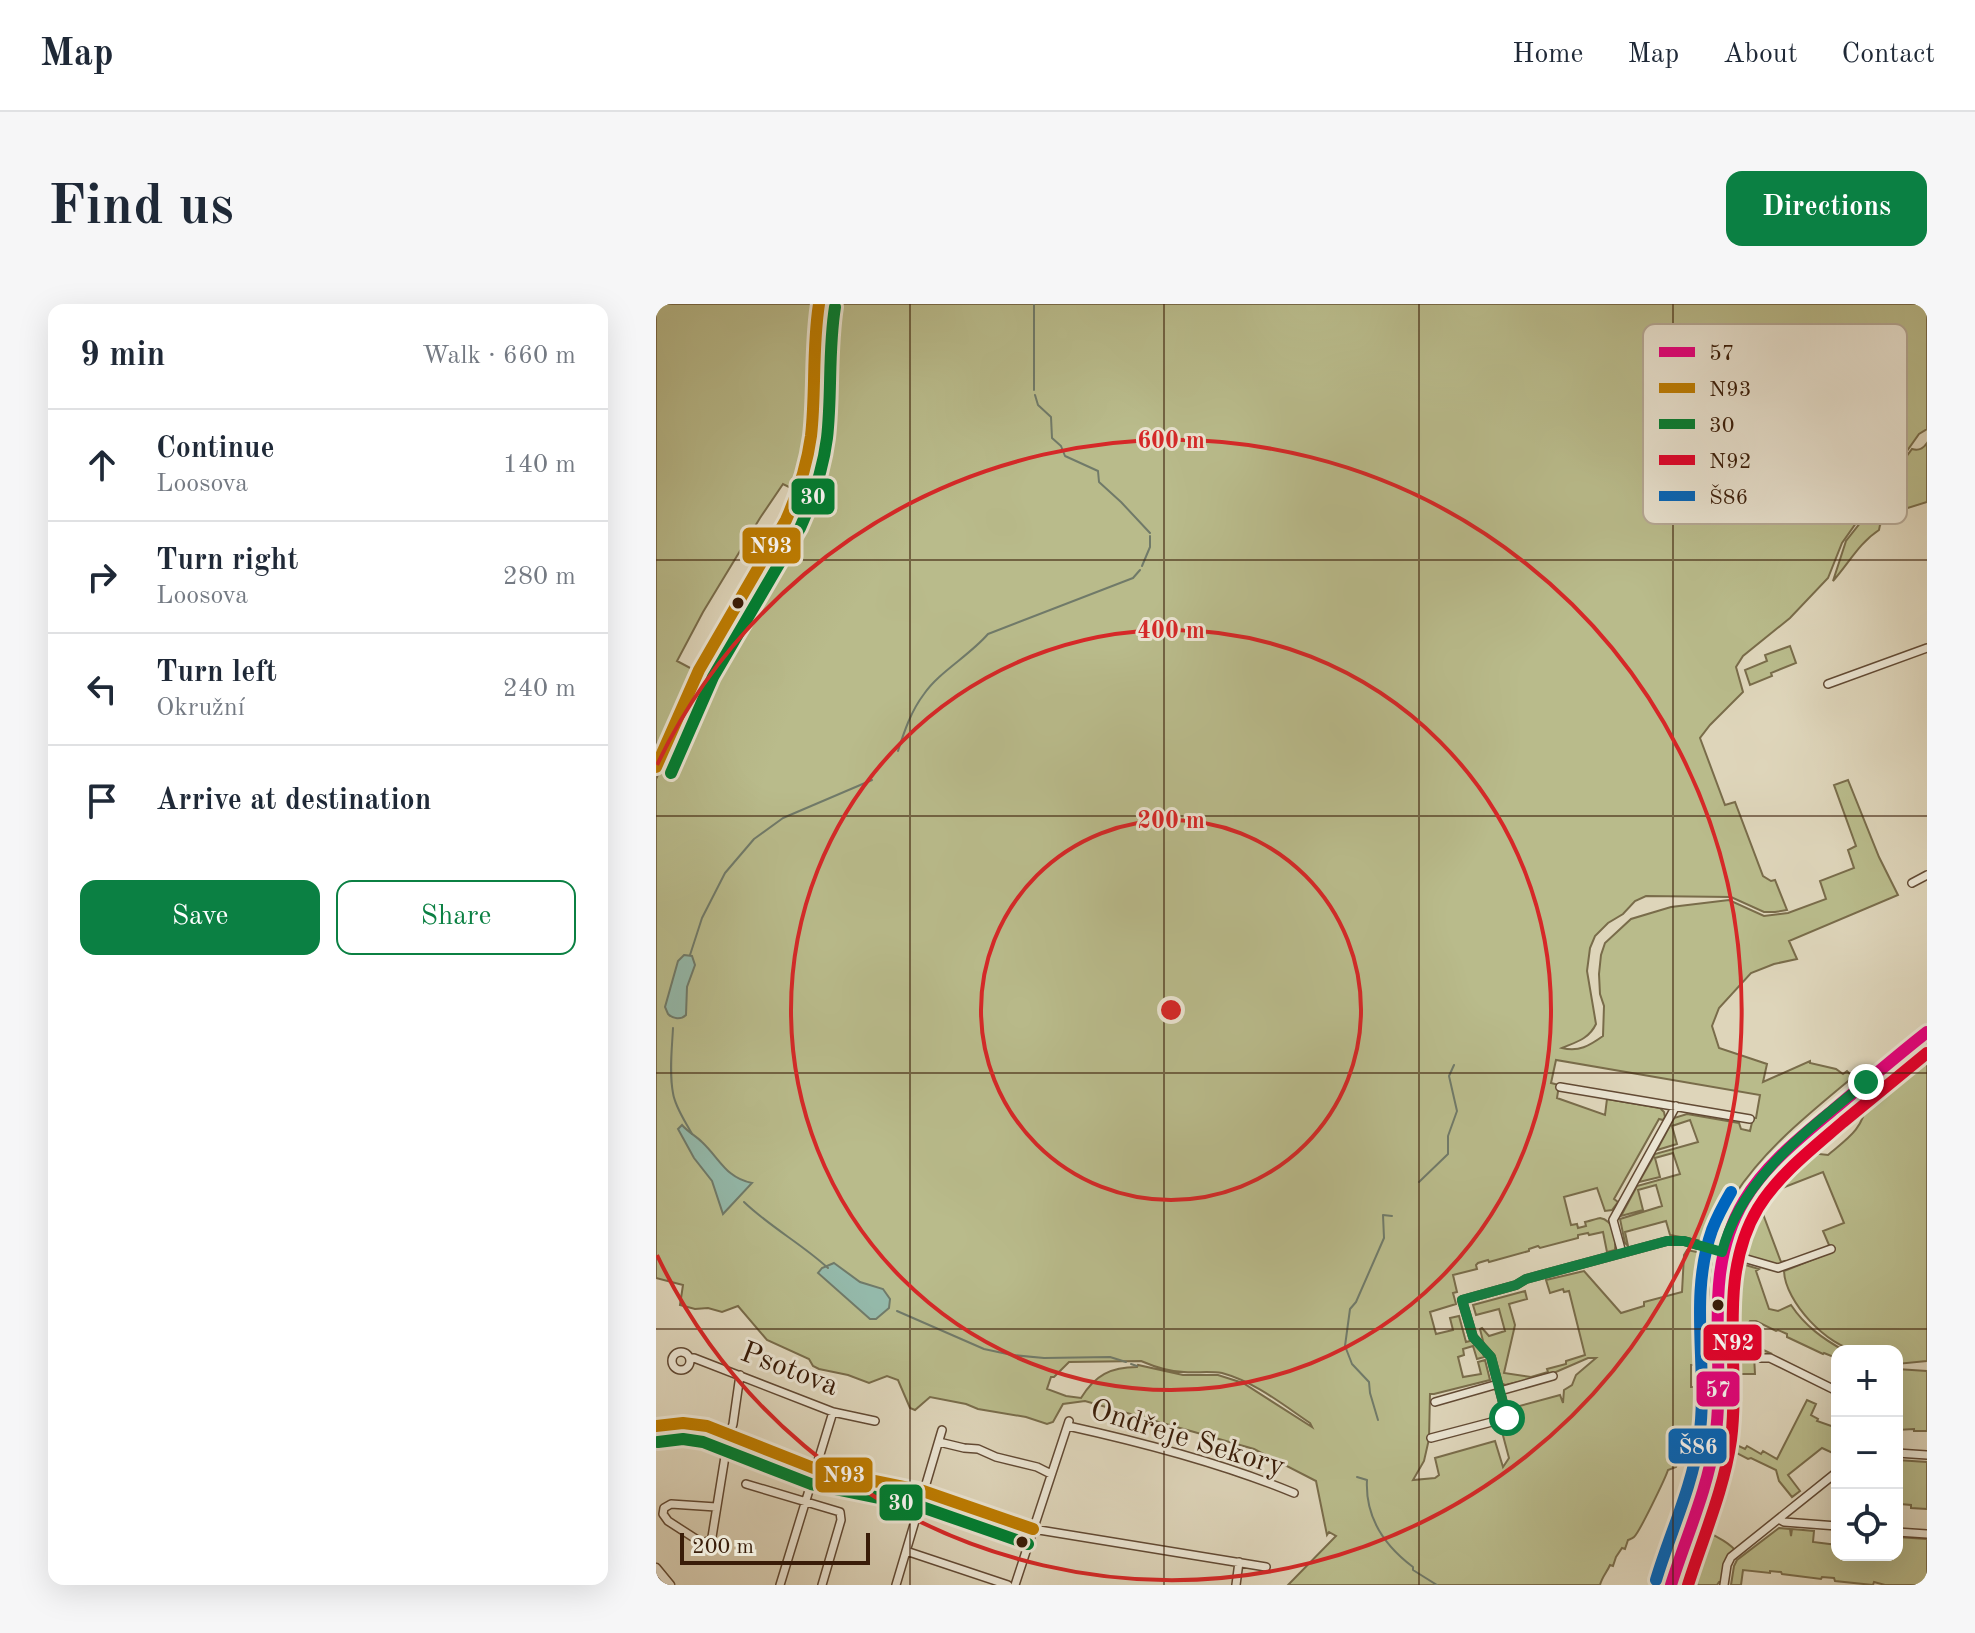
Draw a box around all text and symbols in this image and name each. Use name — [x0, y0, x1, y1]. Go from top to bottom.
text: Map — [40, 36, 114, 74]
text: Home — [1512, 41, 1583, 69]
text: Map — [1627, 41, 1679, 69]
text: About — [1723, 41, 1798, 69]
text: Contact — [1842, 41, 1935, 69]
button: Directions — [1726, 171, 1927, 246]
text: Find us — [48, 180, 234, 236]
legend — [1643, 324, 1907, 524]
text: 9 min — [80, 339, 165, 373]
text: Walk · 660 m — [422, 343, 576, 369]
text: 57 — [1709, 343, 1735, 365]
text: N93 — [1709, 379, 1751, 401]
text: 30 — [1709, 415, 1735, 437]
text: 600 m — [1137, 430, 1205, 454]
text: Continue — [156, 434, 275, 464]
icon: ahead — [80, 443, 124, 487]
text: N92 — [1709, 451, 1751, 473]
text: 140 m — [503, 452, 576, 478]
text: Loosova — [156, 471, 248, 497]
line badge: 30 — [790, 477, 836, 516]
text: Š86 — [1709, 484, 1748, 509]
text: 30 — [800, 487, 826, 509]
line badge: N93 — [741, 526, 802, 565]
text: N93 — [750, 536, 792, 558]
text: Turn right — [156, 546, 298, 576]
icon: right — [80, 555, 124, 599]
text: 280 m — [503, 564, 576, 590]
text: Loosova — [156, 583, 248, 609]
unlabelled marker — [730, 595, 746, 611]
text: 400 m — [1137, 620, 1205, 644]
text: Turn left — [156, 658, 277, 688]
icon: left — [80, 667, 124, 711]
text: 240 m — [503, 676, 576, 702]
text: Okružní — [156, 695, 245, 721]
icon: arrive — [80, 779, 124, 823]
text: Arrive at destination — [156, 786, 431, 816]
text: 200 m — [1137, 810, 1205, 834]
button: Save — [80, 880, 320, 955]
button: Share — [336, 880, 576, 955]
centre of rings — [1157, 996, 1185, 1024]
route end — [1848, 1064, 1884, 1100]
unlabelled marker — [1710, 1297, 1726, 1313]
line badge: N92 — [1702, 1323, 1763, 1362]
text: N92 — [1712, 1333, 1754, 1355]
street label: Psotova — [736, 1338, 843, 1402]
map controls — [1831, 1345, 1903, 1561]
button: + — [1831, 1345, 1903, 1417]
line badge: 57 — [1695, 1370, 1741, 1408]
text: 57 — [1705, 1380, 1731, 1402]
street label: Ondřeje Sekory — [1087, 1395, 1288, 1483]
route start — [1489, 1400, 1525, 1436]
button: − — [1831, 1417, 1903, 1489]
line badge: Š86 — [1667, 1427, 1728, 1465]
text: Š86 — [1678, 1432, 1718, 1459]
line badge: N93 — [814, 1456, 874, 1494]
text: N93 — [823, 1465, 865, 1487]
line badge: 30 — [878, 1483, 924, 1522]
button: locate — [1831, 1489, 1903, 1561]
text: 30 — [888, 1493, 914, 1515]
scale bar — [680, 1529, 870, 1565]
unlabelled marker — [1014, 1534, 1030, 1550]
text: 200 m — [692, 1536, 754, 1558]

